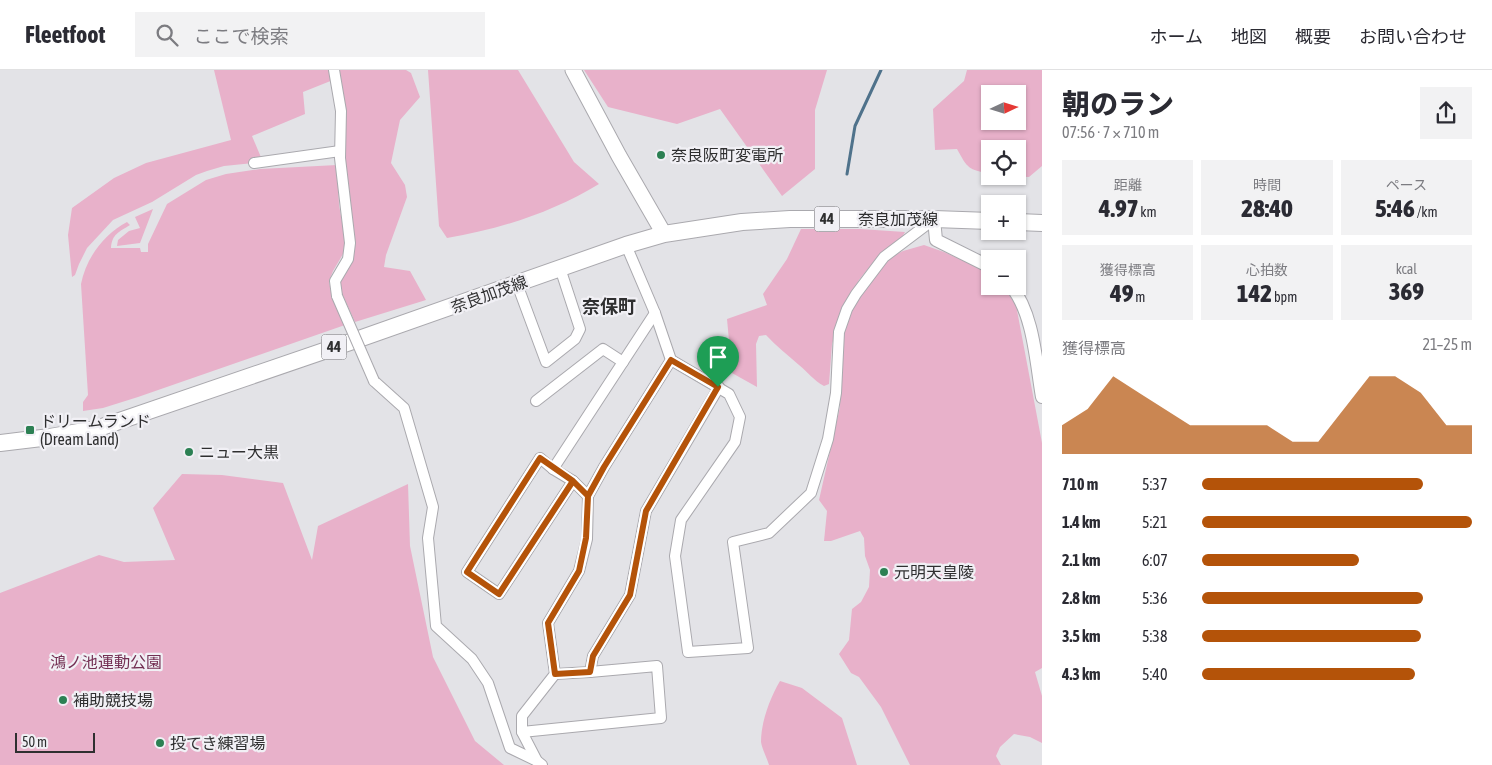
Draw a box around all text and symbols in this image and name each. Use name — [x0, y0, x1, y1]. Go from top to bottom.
search box — [135, 12, 485, 57]
text: Fleetfoot — [25, 21, 105, 48]
icon: search — [153, 21, 181, 49]
text: ここで検索 — [193, 25, 289, 47]
text: ホーム — [1150, 26, 1203, 47]
text: 地図 — [1231, 26, 1267, 47]
text: 概要 — [1295, 26, 1331, 47]
text: お問い合わせ — [1359, 26, 1467, 47]
north arrow — [981, 85, 1026, 130]
map controls — [981, 85, 1026, 295]
button: share — [1420, 87, 1472, 139]
text: 朝のラン — [1062, 88, 1174, 120]
text: 07:56 · 7 × 710 m — [1062, 123, 1159, 141]
button: locate — [981, 140, 1026, 185]
place label: 奈良阪町変電所 — [671, 146, 783, 164]
marker: 奈良阪町変電所 — [655, 149, 667, 161]
text: 距離 — [1114, 177, 1142, 193]
text: 時間 — [1253, 177, 1281, 193]
text: ペース — [1386, 177, 1427, 193]
text: 4.97 — [1099, 194, 1138, 222]
text: 28:40 — [1241, 194, 1293, 222]
text: 5:46 — [1375, 194, 1415, 222]
button: + — [981, 195, 1026, 240]
text: km — [1138, 204, 1157, 220]
text: /km — [1415, 204, 1438, 220]
road number: 44 — [814, 206, 840, 232]
street label: 奈良加茂線 — [858, 210, 938, 228]
button: − — [981, 250, 1026, 295]
text: kcal — [1396, 261, 1417, 277]
text: 獲得標高 — [1100, 262, 1156, 278]
text: 心拍数 — [1246, 262, 1288, 278]
street label: 奈良加茂線 — [448, 272, 530, 316]
text: 369 — [1389, 277, 1424, 305]
text: 49 — [1110, 279, 1133, 307]
text: 142 — [1237, 279, 1272, 307]
text: m — [1133, 289, 1145, 305]
text: bpm — [1272, 289, 1297, 305]
district label: 奈保町 — [582, 296, 636, 317]
road number: 44 — [322, 334, 346, 360]
text: 21–25 m — [1423, 335, 1472, 353]
pin — [697, 336, 739, 387]
text: 獲得標高 — [1062, 339, 1126, 357]
icon: arrive — [704, 343, 732, 371]
place label: ドリームランド (Dream Land) — [40, 412, 151, 449]
marker: ドリームランド (Dream Land) — [24, 424, 36, 436]
place label: ニュー大黒 — [199, 443, 279, 461]
marker: ニュー大黒 — [183, 446, 195, 458]
text: 710 m — [1062, 475, 1098, 493]
text: 5:37 — [1142, 475, 1167, 493]
text: 1.4 km — [1062, 513, 1101, 531]
text: 5:21 — [1142, 513, 1167, 531]
text: 2.1 km — [1062, 551, 1101, 569]
text: 6:07 — [1142, 551, 1168, 569]
place label: 元明天皇陵 — [894, 563, 974, 581]
marker: 元明天皇陵 — [878, 566, 890, 578]
text: 2.8 km — [1062, 589, 1101, 607]
text: 5:36 — [1142, 589, 1167, 607]
text: 3.5 km — [1062, 627, 1101, 645]
text: 5:38 — [1142, 627, 1167, 645]
park label: 鴻ノ池運動公園 — [50, 653, 162, 671]
text: 4.3 km — [1062, 665, 1101, 683]
text: 5:40 — [1142, 665, 1167, 683]
place label: 補助競技場 — [73, 691, 153, 709]
marker: 補助競技場 — [57, 694, 69, 706]
scale bar — [15, 730, 95, 753]
text: 50 m — [22, 734, 47, 750]
place label: 投てき練習場 — [170, 734, 266, 752]
marker: 投てき練習場 — [154, 737, 166, 749]

